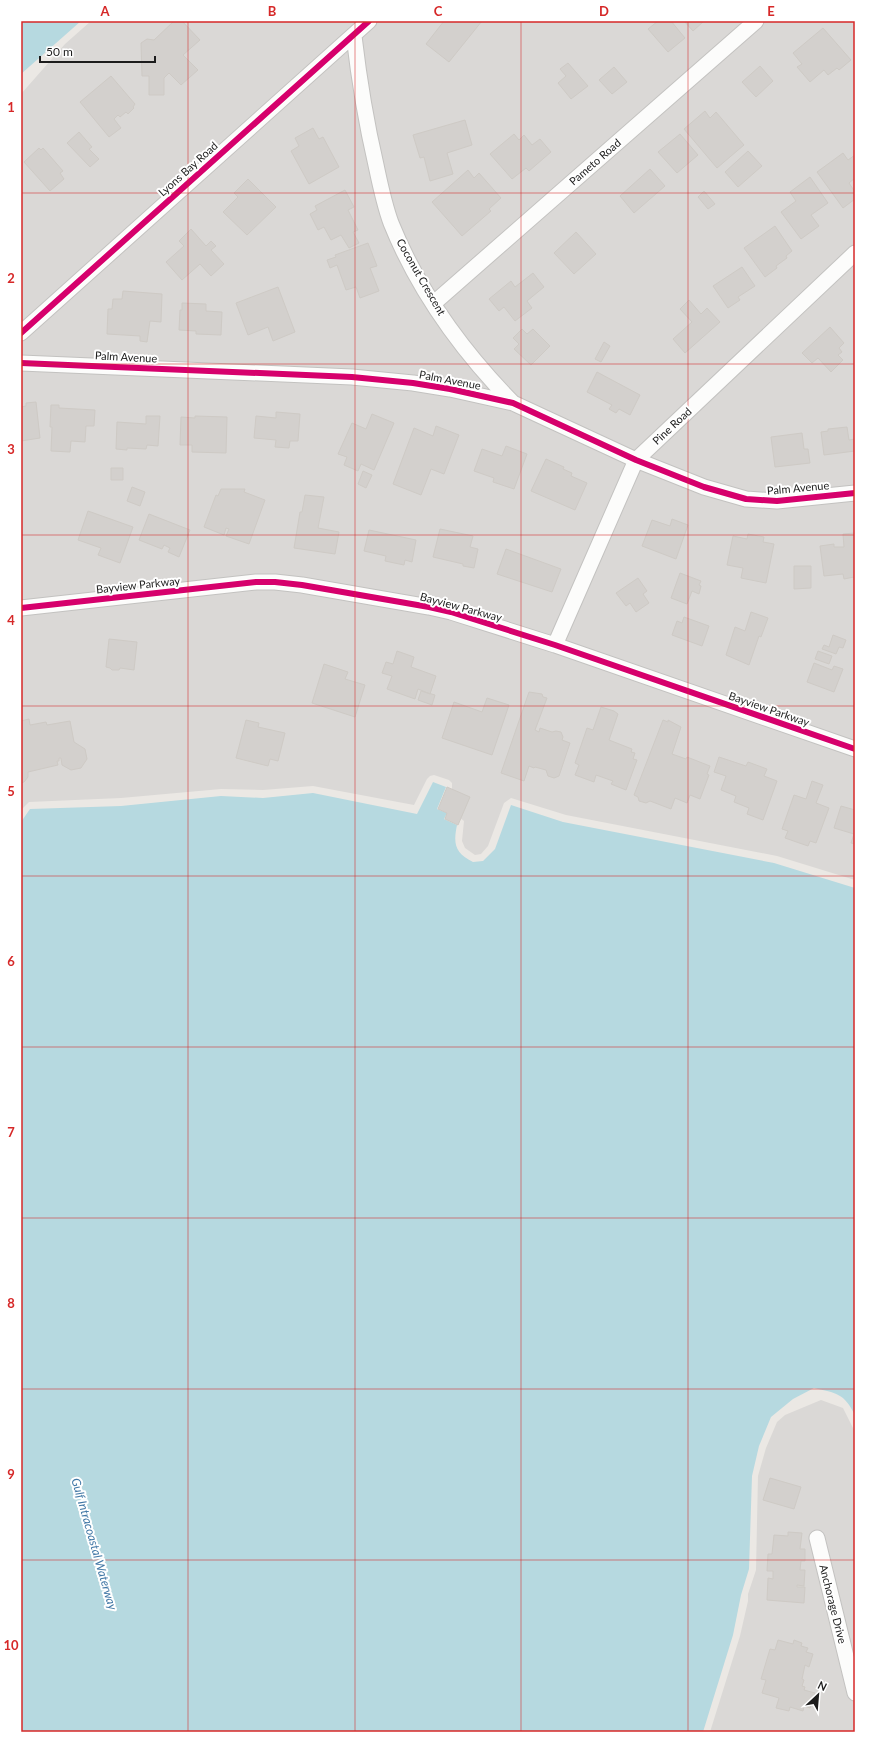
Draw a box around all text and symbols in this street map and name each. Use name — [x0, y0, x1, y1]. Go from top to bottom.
text: A — [99, 3, 110, 19]
text: B — [268, 3, 277, 19]
text: C — [434, 3, 443, 19]
text: D — [599, 3, 609, 19]
text: E — [767, 3, 775, 19]
scale bar — [40, 38, 155, 64]
text: 50 m — [46, 44, 73, 59]
text: 1 — [7, 99, 15, 115]
street label: Pameto Road — [566, 136, 623, 188]
street label: Lyons Bay Road — [155, 139, 220, 199]
street label: Coconut Crescent — [394, 236, 449, 318]
text: 2 — [7, 270, 15, 286]
street label: Palm Avenue — [95, 348, 158, 365]
street label: Palm Avenue — [418, 367, 482, 392]
street label: Pine Road — [650, 404, 694, 447]
text: 3 — [7, 441, 15, 457]
street label: Palm Avenue — [766, 478, 830, 497]
street label: Bayview Parkway — [95, 574, 181, 595]
street label: Bayview Parkway — [419, 589, 504, 624]
text: 4 — [7, 612, 15, 628]
street label: Bayview Parkway — [727, 689, 811, 729]
text: 5 — [7, 783, 15, 799]
text: 6 — [7, 953, 15, 969]
text: 7 — [7, 1124, 15, 1140]
text: 8 — [7, 1295, 15, 1311]
text: 9 — [7, 1466, 15, 1482]
water label: Gulf Intracoastal Waterway — [68, 1476, 121, 1612]
street label: Anchorage Drive — [817, 1563, 850, 1645]
text: 10 — [3, 1637, 19, 1653]
north arrow — [798, 1675, 838, 1715]
text: N — [816, 1678, 829, 1693]

